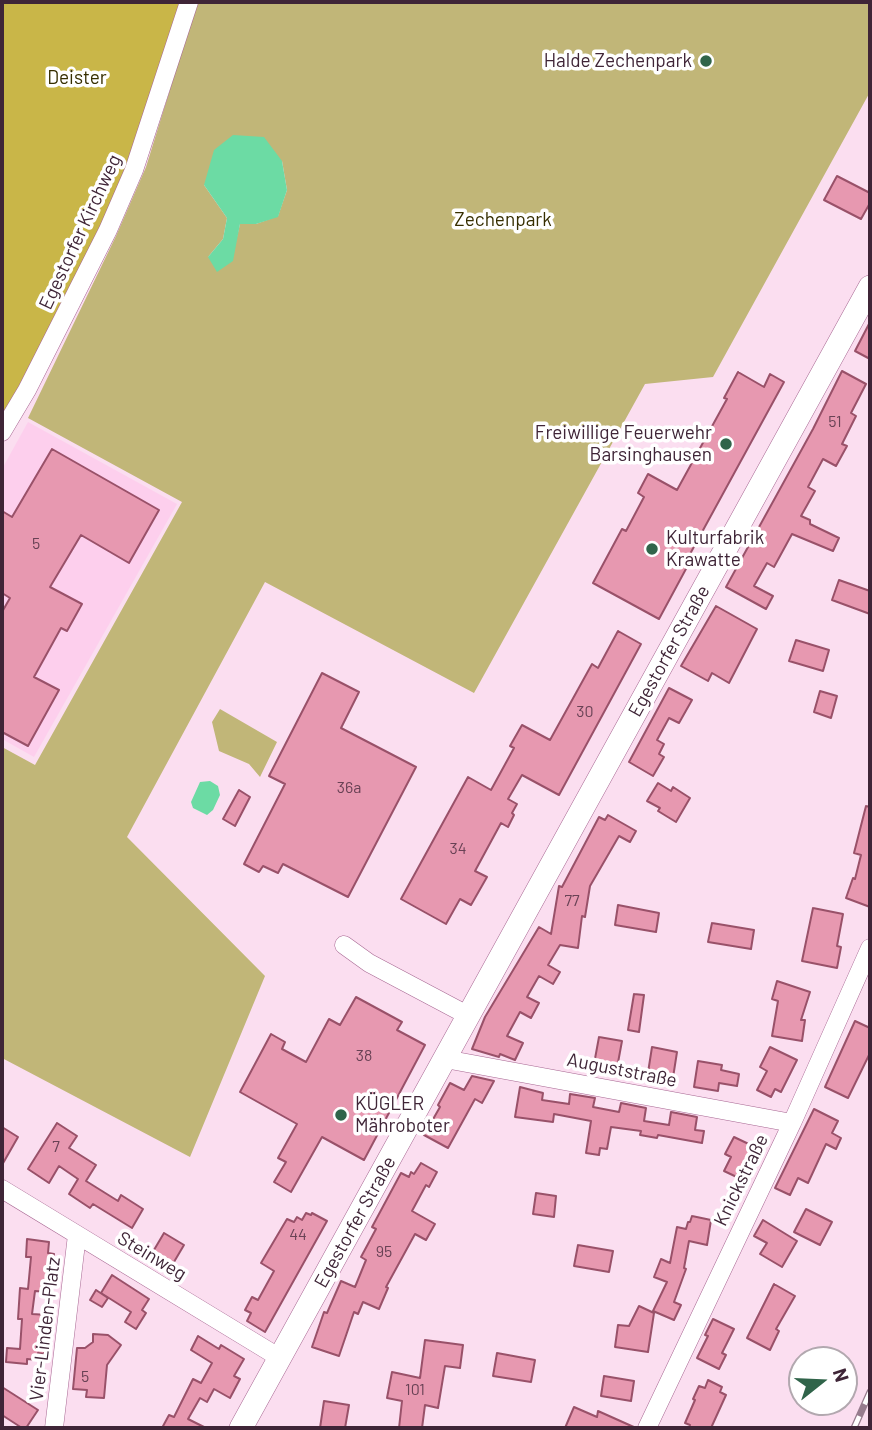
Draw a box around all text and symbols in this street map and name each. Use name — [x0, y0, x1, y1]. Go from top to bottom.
place label: Halde Zechenpark — [544, 50, 692, 72]
marker: Halde Zechenpark — [698, 53, 714, 69]
park label: Deister — [47, 67, 107, 89]
street label: Egestorfer Kirchweg — [34, 151, 126, 313]
park label: Zechenpark — [454, 209, 552, 231]
house number: 51 — [828, 412, 842, 432]
place label: Freiwillige Feuerwehr Barsinghausen — [535, 422, 712, 466]
marker: Freiwillige Feuerwehr Barsinghausen — [718, 436, 734, 452]
place label: Kulturfabrik Krawatte — [666, 527, 764, 571]
house number: 5 — [32, 534, 40, 554]
marker: Kulturfabrik Krawatte — [644, 541, 660, 557]
street label: Egestorfer Straße — [623, 581, 715, 721]
house number: 30 — [576, 702, 594, 722]
house number: 36a — [337, 778, 361, 798]
house number: 34 — [449, 839, 467, 859]
house number: 77 — [564, 891, 580, 911]
house number: 38 — [356, 1046, 372, 1066]
street label: Auguststraße — [565, 1048, 679, 1092]
place label: KÜGLER Mähroboter — [355, 1093, 450, 1137]
marker: KÜGLER Mähroboter — [333, 1107, 349, 1123]
street label: Knickstraße — [709, 1130, 773, 1230]
house number: 7 — [52, 1137, 60, 1157]
street label: Egestorfer Straße — [309, 1152, 401, 1292]
house number: 44 — [289, 1225, 307, 1245]
street label: Steinweg — [113, 1227, 191, 1285]
house number: 95 — [376, 1242, 392, 1262]
street label: Vier-Linden-Platz — [25, 1256, 65, 1402]
north arrow — [788, 1346, 858, 1416]
text: N — [829, 1365, 854, 1385]
house number: 5 — [81, 1367, 89, 1387]
house number: 101 — [405, 1380, 425, 1400]

